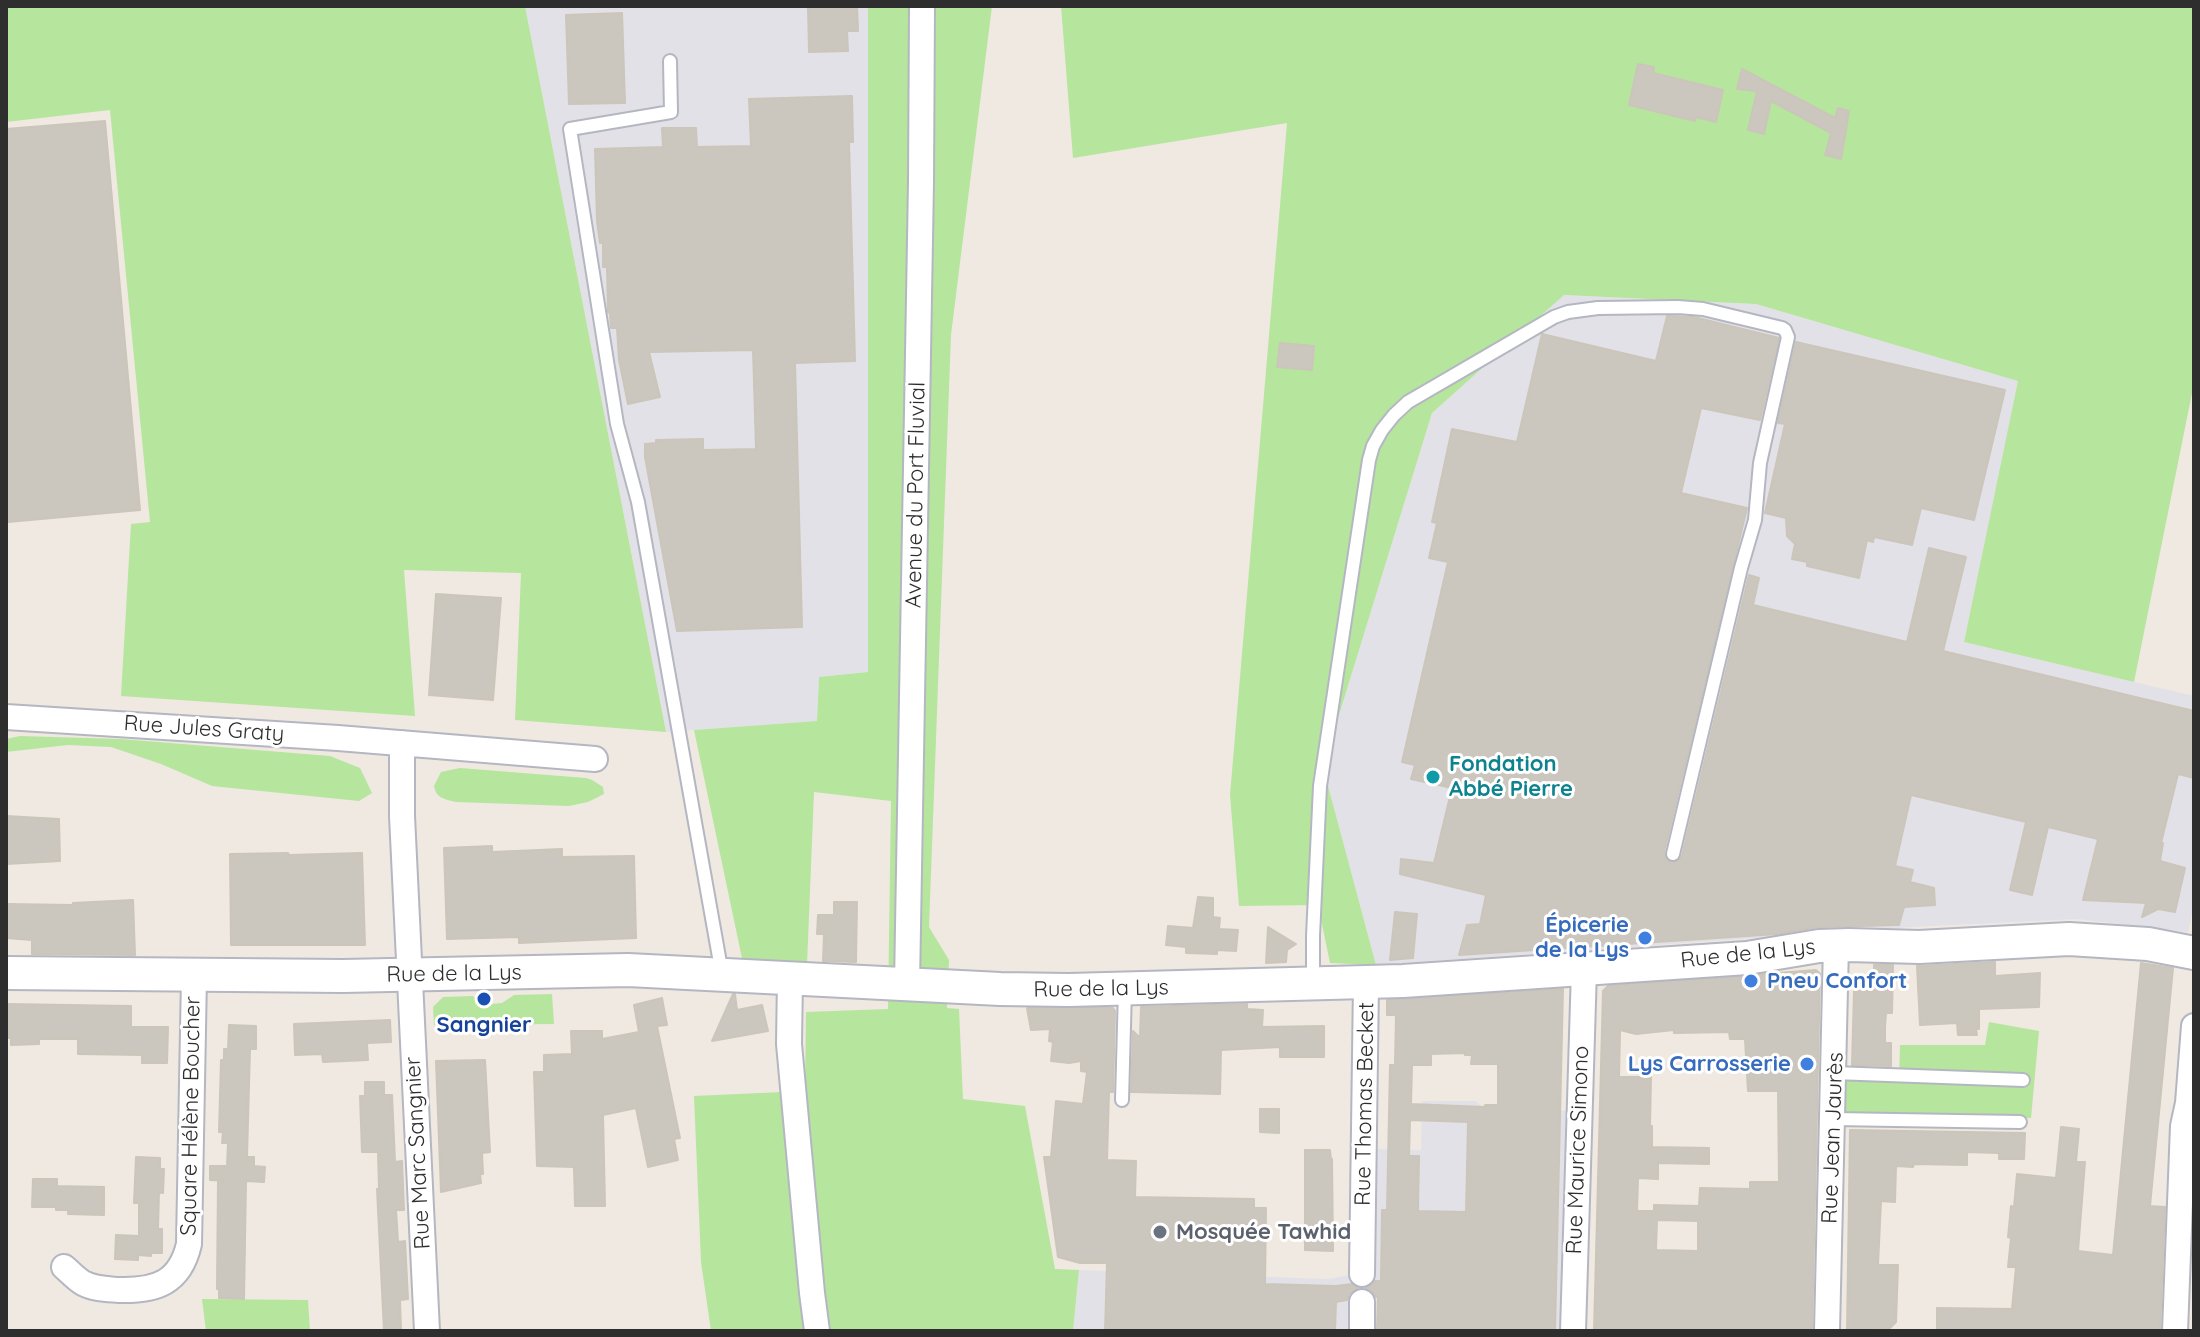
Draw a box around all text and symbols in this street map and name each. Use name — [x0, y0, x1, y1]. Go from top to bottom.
street label: Avenue du Port Fluvial — [901, 382, 931, 608]
street label: Rue Jules Graty — [123, 710, 285, 748]
place label: Fondation Abbé Pierre — [1449, 751, 1573, 802]
marker: Fondation Abbé Pierre — [1424, 768, 1442, 786]
place label: Épicerie de la Lys — [1535, 912, 1629, 964]
marker: Épicerie de la Lys — [1636, 929, 1654, 947]
street label: Rue de la Lys — [1679, 934, 1817, 974]
street label: Rue de la Lys — [386, 960, 522, 988]
place label: Pneu Confort — [1767, 968, 1907, 994]
marker: Pneu Confort — [1742, 972, 1760, 990]
street label: Rue de la Lys — [1033, 975, 1169, 1003]
marker: Sangnier — [475, 990, 493, 1008]
street label: Square Hélène Boucher — [176, 996, 206, 1236]
street label: Rue Thomas Becket — [1350, 1002, 1380, 1206]
place label: Sangnier — [437, 1012, 531, 1038]
street label: Rue Maurice Simono — [1561, 1045, 1595, 1255]
place label: Lys Carrosserie — [1628, 1051, 1791, 1077]
street label: Rue Jean Jaurès — [1817, 1052, 1849, 1224]
marker: Lys Carrosserie — [1798, 1055, 1816, 1073]
street label: Rue Marc Sangnier — [400, 1056, 436, 1250]
place label: Mosquée Tawhid — [1176, 1219, 1351, 1245]
marker: Mosquée Tawhid — [1151, 1223, 1169, 1241]

